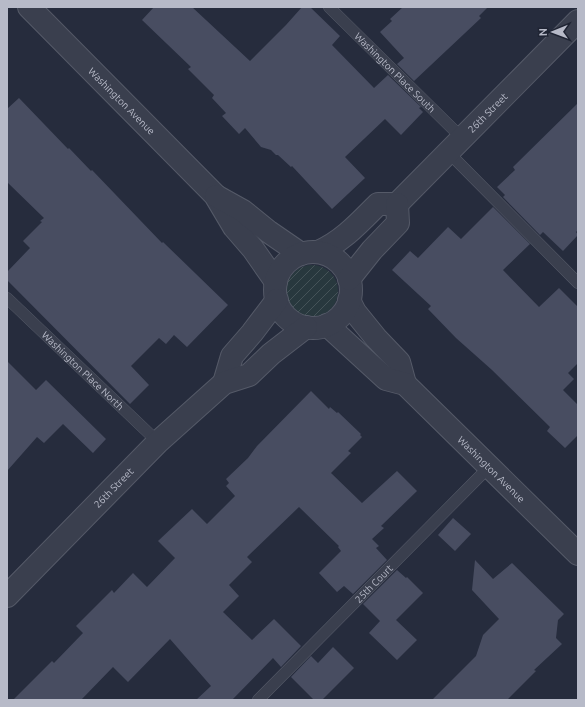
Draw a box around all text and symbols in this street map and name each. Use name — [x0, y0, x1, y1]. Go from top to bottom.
north arrow — [533, 12, 573, 52]
text: N — [537, 28, 549, 36]
street label: Washington Place South — [352, 31, 437, 115]
street label: Washington Avenue — [86, 65, 157, 137]
street label: 26th Street — [466, 91, 510, 135]
street label: Washington Place North — [40, 329, 126, 412]
street label: Washington Avenue — [455, 434, 527, 505]
street label: 26th Street — [92, 466, 136, 510]
street label: 25th Court — [353, 563, 395, 605]

